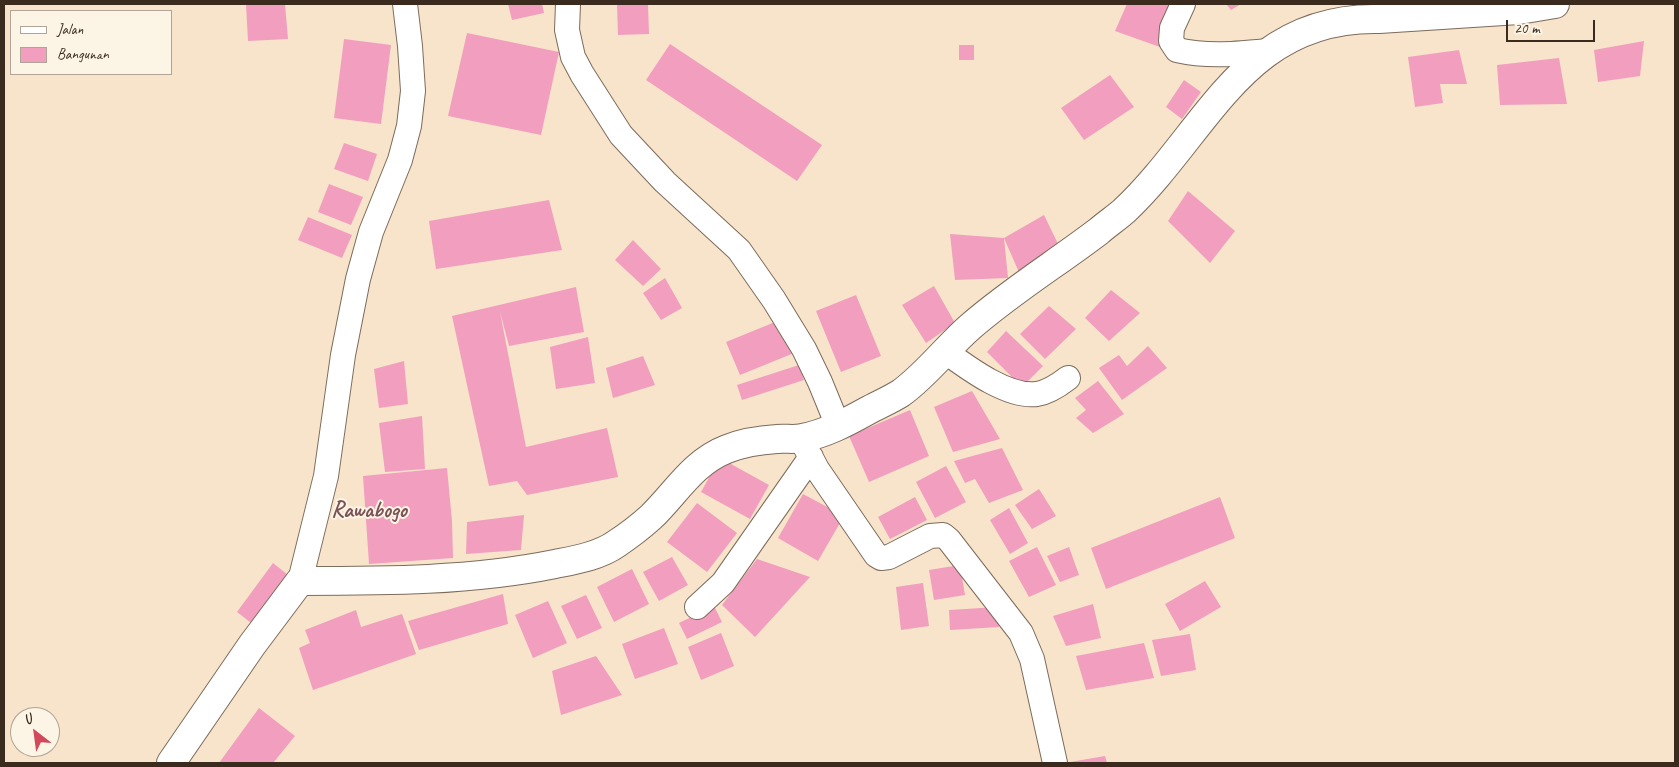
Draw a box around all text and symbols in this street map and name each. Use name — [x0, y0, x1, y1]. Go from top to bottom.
legend — [10, 10, 172, 75]
scale bar — [1509, 10, 1598, 42]
text: 20 m — [1514, 19, 1540, 38]
text: Jalan — [57, 20, 83, 39]
text: Bangunan — [57, 45, 109, 64]
district label: Rawabogo — [331, 498, 407, 524]
north arrow — [10, 707, 60, 757]
text: U — [21, 710, 35, 728]

